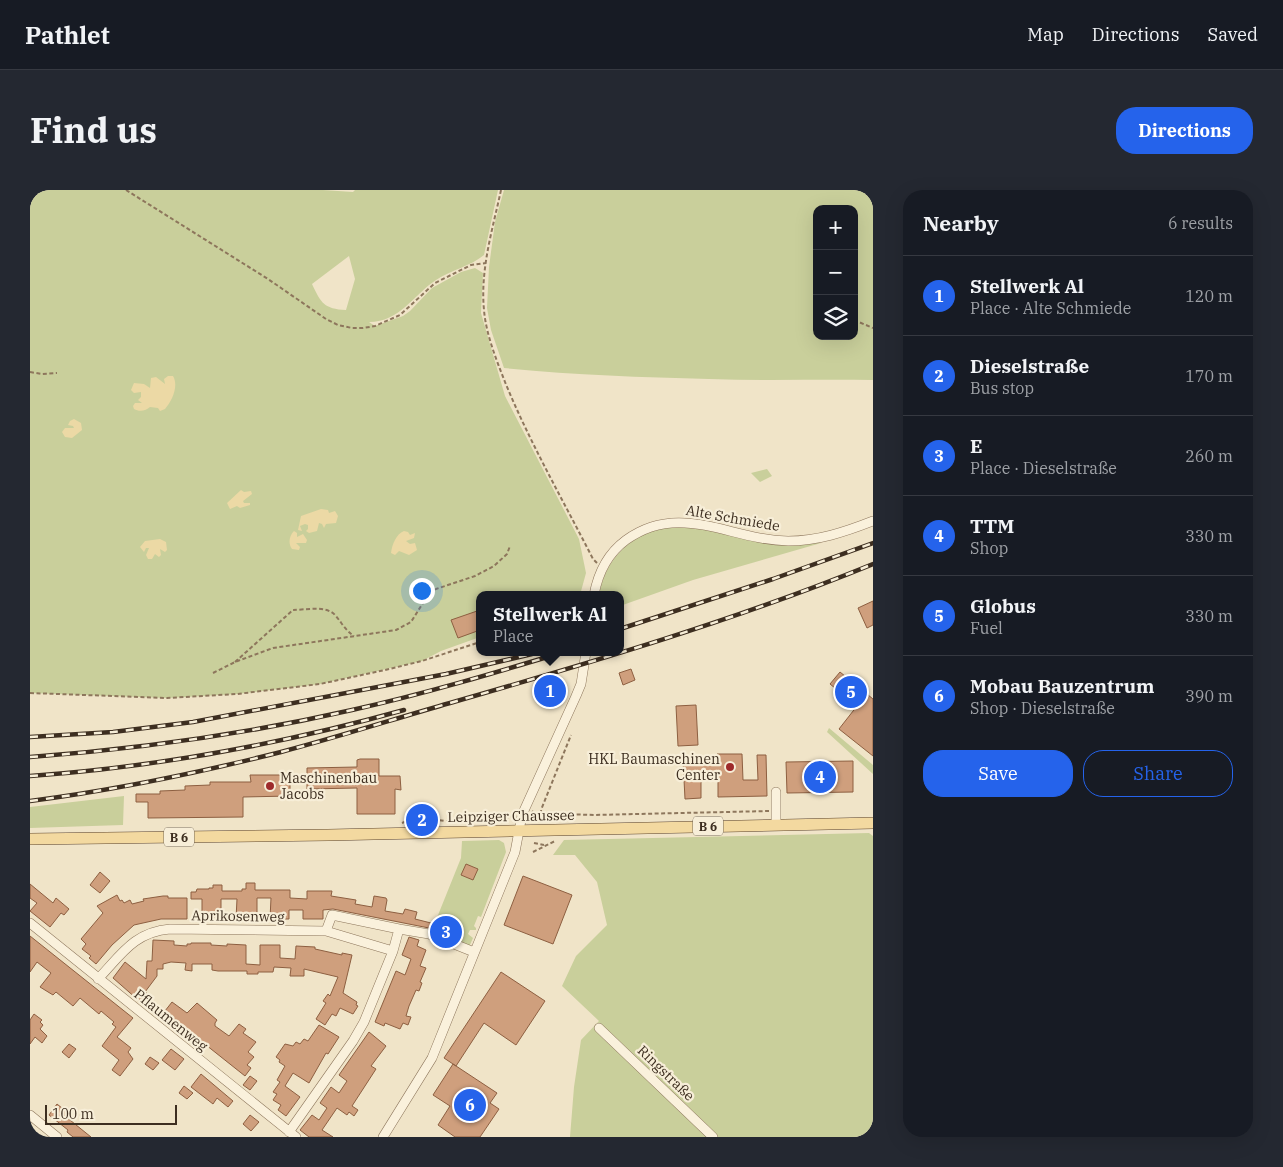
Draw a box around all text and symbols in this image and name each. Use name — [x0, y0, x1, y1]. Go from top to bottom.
text: Pathlet — [25, 19, 110, 51]
text: Map — [1027, 23, 1064, 46]
text: Directions — [1092, 23, 1180, 46]
text: Saved — [1208, 23, 1258, 46]
text: Find us — [30, 107, 157, 153]
button: Directions — [1116, 107, 1253, 154]
map controls — [813, 205, 858, 340]
button: + — [813, 205, 858, 250]
text: Nearby — [923, 209, 999, 237]
text: 6 results — [1168, 213, 1233, 233]
button: − — [813, 250, 858, 295]
text: Stellwerk Al — [970, 274, 1084, 298]
text: 1 — [934, 286, 944, 306]
text: 120 m — [1185, 286, 1233, 306]
button: layers — [813, 295, 858, 340]
text: Place · Alte Schmiede — [970, 298, 1131, 318]
text: Dieselstraße — [970, 354, 1089, 378]
text: 2 — [934, 366, 944, 386]
text: 170 m — [1185, 366, 1233, 386]
text: Bus stop — [970, 378, 1034, 398]
text: E — [970, 434, 983, 458]
text: 3 — [934, 446, 944, 466]
text: 260 m — [1185, 446, 1233, 466]
text: Place · Dieselstraße — [970, 458, 1117, 478]
street label: Alte Schmiede — [685, 501, 781, 535]
text: TTM — [970, 514, 1014, 538]
text: 4 — [934, 526, 944, 546]
text: 330 m — [1185, 526, 1233, 546]
text: Shop — [970, 538, 1008, 558]
your location — [409, 578, 435, 604]
popup — [476, 591, 624, 656]
text: Globus — [970, 594, 1036, 618]
text: Stellwerk Al — [493, 602, 607, 626]
text: 5 — [934, 606, 944, 626]
text: 330 m — [1185, 606, 1233, 626]
text: Fuel — [970, 618, 1003, 638]
text: Place — [493, 626, 533, 646]
pin: 1 — [534, 672, 566, 710]
pin: 5 — [835, 673, 867, 711]
text: Mobau Bauzentrum — [970, 674, 1154, 698]
text: 6 — [934, 686, 944, 706]
text: 390 m — [1185, 686, 1233, 706]
text: Shop · Dieselstraße — [970, 698, 1115, 718]
place label: HKL Baumaschinen Center — [588, 750, 721, 784]
button: Save — [923, 750, 1073, 797]
button: Share — [1083, 750, 1233, 797]
pin: 4 — [804, 758, 836, 796]
marker: HKL Baumaschinen Center — [724, 761, 736, 773]
place label: Maschinenbau Jacobs — [280, 769, 378, 803]
marker: Maschinenbau Jacobs — [264, 780, 276, 792]
pin: 2 — [406, 801, 438, 839]
street label: Leipziger Chaussee — [447, 806, 575, 826]
road number: B 6 — [693, 816, 723, 836]
road number: B 6 — [164, 828, 194, 846]
street label: Aprikosenweg — [191, 906, 285, 926]
pin: 3 — [430, 913, 462, 951]
street label: Pflaumenweg — [131, 985, 212, 1055]
street label: Ringstraße — [634, 1041, 698, 1105]
pin: 6 — [454, 1086, 486, 1124]
scale bar — [45, 1102, 178, 1125]
text: 100 m — [52, 1105, 94, 1123]

